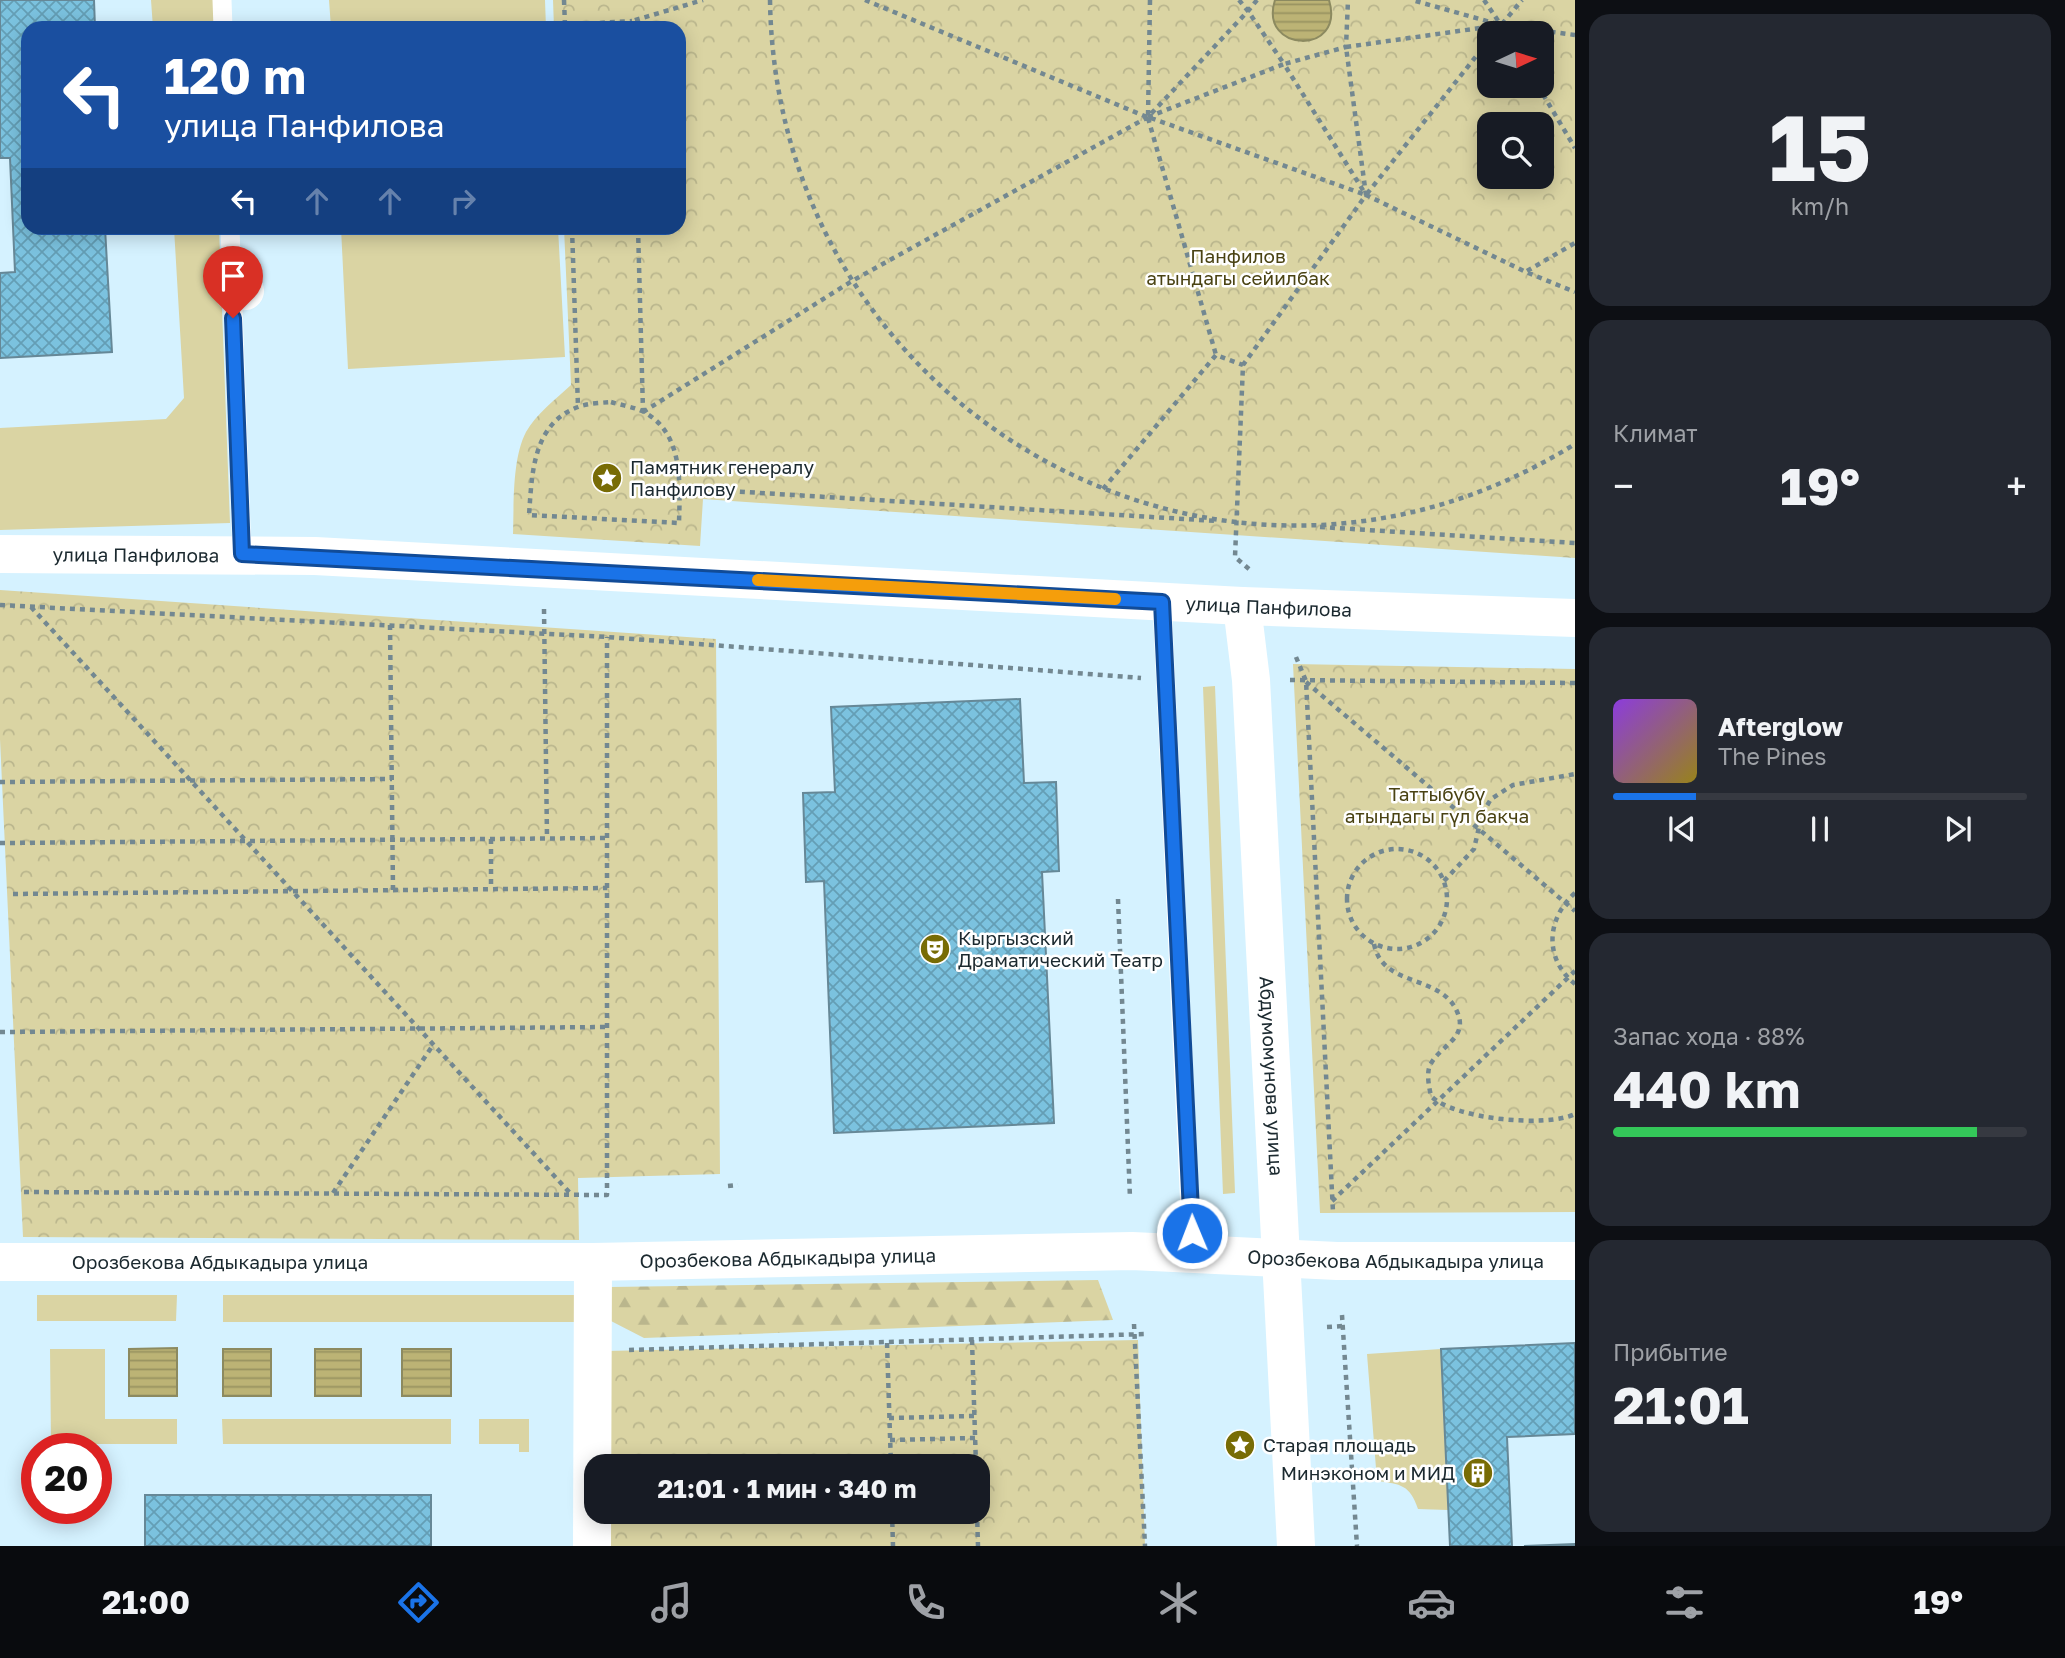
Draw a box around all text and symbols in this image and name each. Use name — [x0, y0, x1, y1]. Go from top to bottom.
north arrow — [1477, 21, 1554, 98]
map controls — [1477, 21, 1554, 189]
text: 120 m — [164, 46, 306, 105]
icon: left — [49, 49, 140, 140]
text: 15 — [1769, 92, 1871, 201]
text: улица Панфилова — [164, 106, 445, 144]
button: search — [1477, 112, 1554, 189]
icon: left — [225, 182, 263, 220]
icon: ahead — [298, 182, 336, 220]
icon: ahead — [371, 182, 409, 220]
icon: right — [444, 182, 482, 220]
text: km/h — [1791, 192, 1849, 220]
park label: Панфилов атындагы сейилбак — [1146, 244, 1330, 289]
pin — [203, 246, 263, 318]
icon: arrive — [214, 257, 252, 295]
text: Климат — [1613, 419, 1698, 447]
text: 19° — [1780, 454, 1860, 516]
place label: Памятник генералу Панфилову — [630, 455, 814, 500]
place icon: Памятник генералу Панфилову — [590, 461, 624, 495]
text: − — [1613, 463, 1634, 508]
text: + — [2006, 463, 2027, 508]
street label: улица Панфилова — [53, 542, 219, 566]
street label: улица Панфилова — [1185, 591, 1352, 621]
text: Afterglow — [1718, 711, 1843, 742]
text: The Pines — [1718, 742, 1826, 770]
park label: Таттыбүбү атындагы гүл бакча — [1345, 782, 1529, 827]
icon: previous — [1663, 810, 1701, 848]
icon: pause — [1801, 810, 1839, 848]
icon: next — [1939, 810, 1977, 848]
place label: Кыргызский Драматический Театр — [958, 926, 1163, 971]
theatre icon: Кыргызский Драматический Театр — [918, 932, 952, 966]
street label: Абдумомунова улица — [1255, 975, 1289, 1176]
text: Запас хода · 88% — [1613, 1022, 1804, 1050]
text: 440 km — [1613, 1057, 1800, 1119]
position arrow — [1155, 1196, 1229, 1270]
street label: Орозбекова Абдыкадыра улица — [639, 1243, 936, 1272]
street label: Орозбекова Абдыкадыра улица — [1247, 1245, 1544, 1272]
street label: Орозбекова Абдыкадыра улица — [72, 1250, 368, 1273]
text: Прибытие — [1613, 1338, 1728, 1366]
text: 21:01 — [1613, 1373, 1749, 1435]
place icon: Старая площадь — [1223, 1428, 1257, 1462]
speed limit sign: 20 — [21, 1433, 112, 1524]
place label: Старая площадь — [1263, 1433, 1416, 1456]
building icon: Минэконом и МИД — [1461, 1456, 1495, 1490]
place label: Минэконом и МИД — [1281, 1461, 1455, 1484]
text: 21:01 · 1 мин · 340 m — [657, 1473, 917, 1504]
icon: directions — [394, 1578, 443, 1627]
icon: music — [647, 1578, 696, 1627]
icon: phone — [901, 1578, 950, 1627]
icon: climate — [1154, 1578, 1203, 1627]
icon: car — [1407, 1578, 1456, 1627]
icon: filters — [1660, 1578, 1709, 1627]
text: 21:00 — [102, 1583, 190, 1621]
text: 19° — [1914, 1583, 1963, 1621]

